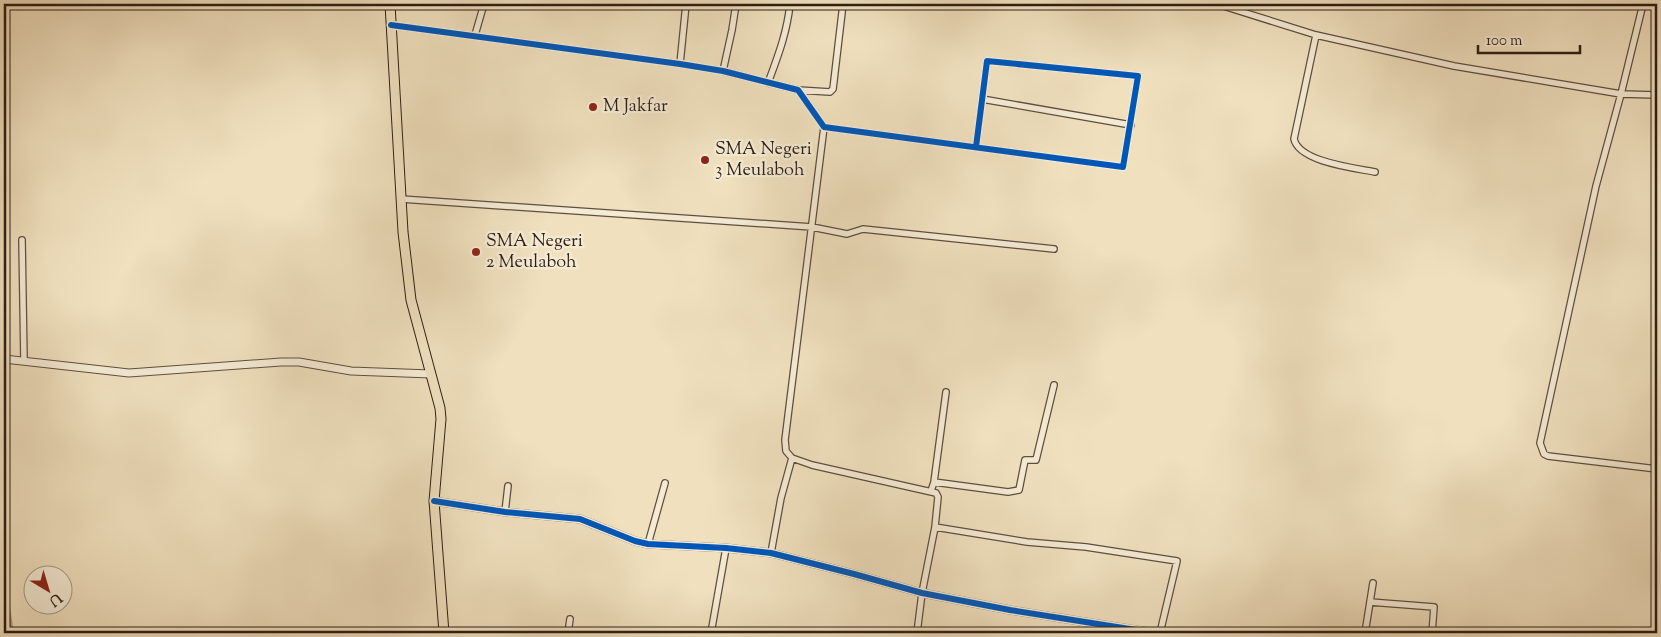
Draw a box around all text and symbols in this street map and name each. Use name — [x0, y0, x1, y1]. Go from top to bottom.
scale bar — [1478, 22, 1581, 54]
text: 100 m — [1486, 31, 1523, 52]
place label: M Jakfar — [603, 94, 668, 120]
marker: M Jakfar — [587, 101, 599, 113]
place label: SMA Negeri 3 Meulaboh — [715, 137, 812, 184]
marker: SMA Negeri 3 Meulaboh — [699, 154, 711, 166]
place label: SMA Negeri 2 Meulaboh — [486, 229, 583, 276]
marker: SMA Negeri 2 Meulaboh — [470, 246, 482, 258]
north arrow — [22, 564, 72, 614]
text: U — [44, 587, 65, 610]

